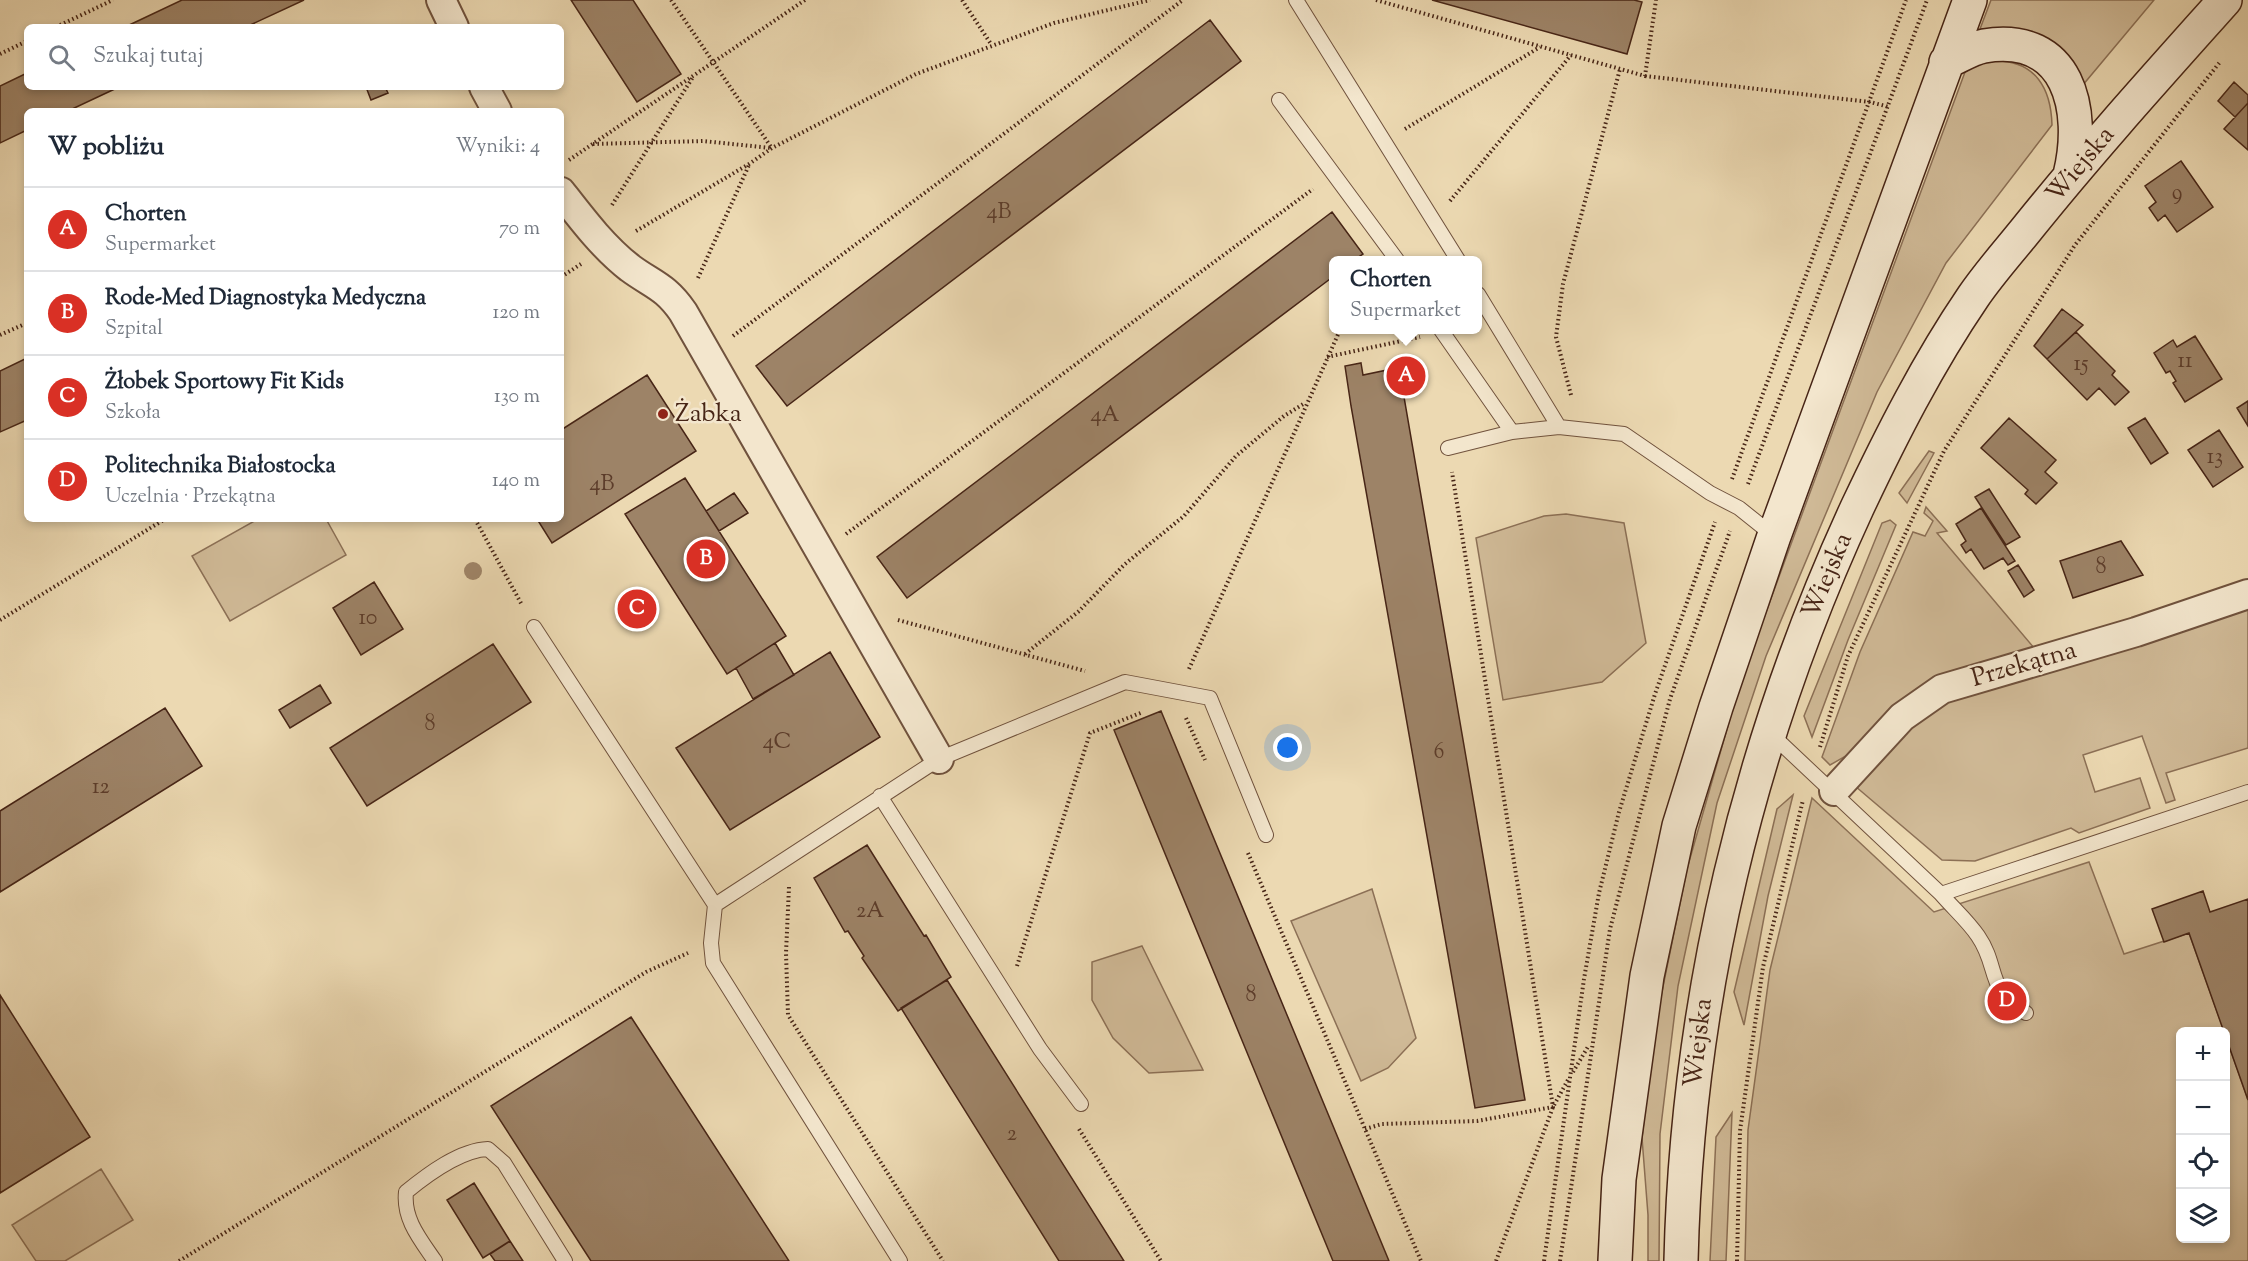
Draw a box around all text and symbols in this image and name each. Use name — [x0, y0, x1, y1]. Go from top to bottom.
search box — [24, 24, 564, 90]
icon: search — [45, 41, 78, 74]
text: Szukaj tutaj — [93, 41, 204, 73]
street label: Wiejska — [2038, 119, 2124, 211]
text: W pobliżu — [48, 129, 164, 166]
text: Wyniki: 4 — [455, 133, 540, 162]
house number: 9 — [2172, 178, 2182, 210]
house number: 4B — [987, 197, 1012, 229]
text: Chorten — [105, 199, 187, 231]
text: A — [59, 215, 76, 244]
text: 70 m — [499, 215, 540, 244]
text: Supermarket — [105, 231, 216, 260]
popup — [1329, 256, 1482, 334]
text: Chorten — [1350, 265, 1432, 297]
text: Rode-Med Diagnostyka Medyczna — [105, 283, 426, 315]
text: Supermarket — [1350, 297, 1461, 326]
text: B — [61, 299, 74, 328]
text: 120 m — [492, 299, 540, 328]
text: Szpital — [105, 315, 163, 344]
house number: 11 — [2178, 346, 2193, 378]
house number: 15 — [2073, 349, 2089, 381]
pin: A — [1386, 354, 1426, 398]
text: Żłobek Sportowy Fit Kids — [105, 367, 344, 399]
text: C — [59, 383, 76, 412]
text: 130 m — [494, 383, 540, 412]
place label: Żabka — [675, 396, 742, 433]
text: Szkoła — [105, 399, 161, 428]
house number: 4A — [1091, 400, 1120, 432]
marker: Żabka — [656, 407, 670, 421]
house number: 13 — [2207, 442, 2223, 474]
text: Politechnika Białostocka — [105, 451, 336, 483]
text: D — [60, 467, 75, 496]
text: 140 m — [492, 467, 540, 496]
house number: 4B — [590, 469, 615, 501]
text: Uczelnia · Przekątna — [105, 483, 276, 512]
street label: Wiejska — [1793, 527, 1863, 625]
pin: B — [686, 536, 726, 582]
house number: 8 — [2095, 552, 2107, 584]
pin: C — [618, 586, 656, 632]
house number: 10 — [359, 603, 377, 635]
street label: Przekątna — [1967, 632, 2081, 698]
house number: 8 — [424, 709, 436, 741]
house number: 4C — [763, 727, 791, 759]
your location — [1273, 733, 1302, 762]
house number: 6 — [1434, 737, 1444, 769]
house number: 12 — [92, 772, 110, 804]
house number: 2A — [856, 896, 884, 928]
pin: D — [1988, 978, 2026, 1024]
house number: 8 — [1245, 980, 1257, 1012]
street label: Wiejska — [1675, 996, 1723, 1090]
map controls — [2176, 1027, 2230, 1243]
button: + — [2176, 1027, 2230, 1081]
button: − — [2176, 1081, 2230, 1135]
house number: 2 — [1007, 1119, 1017, 1151]
button: locate — [2176, 1135, 2230, 1189]
button: layers — [2176, 1189, 2230, 1243]

